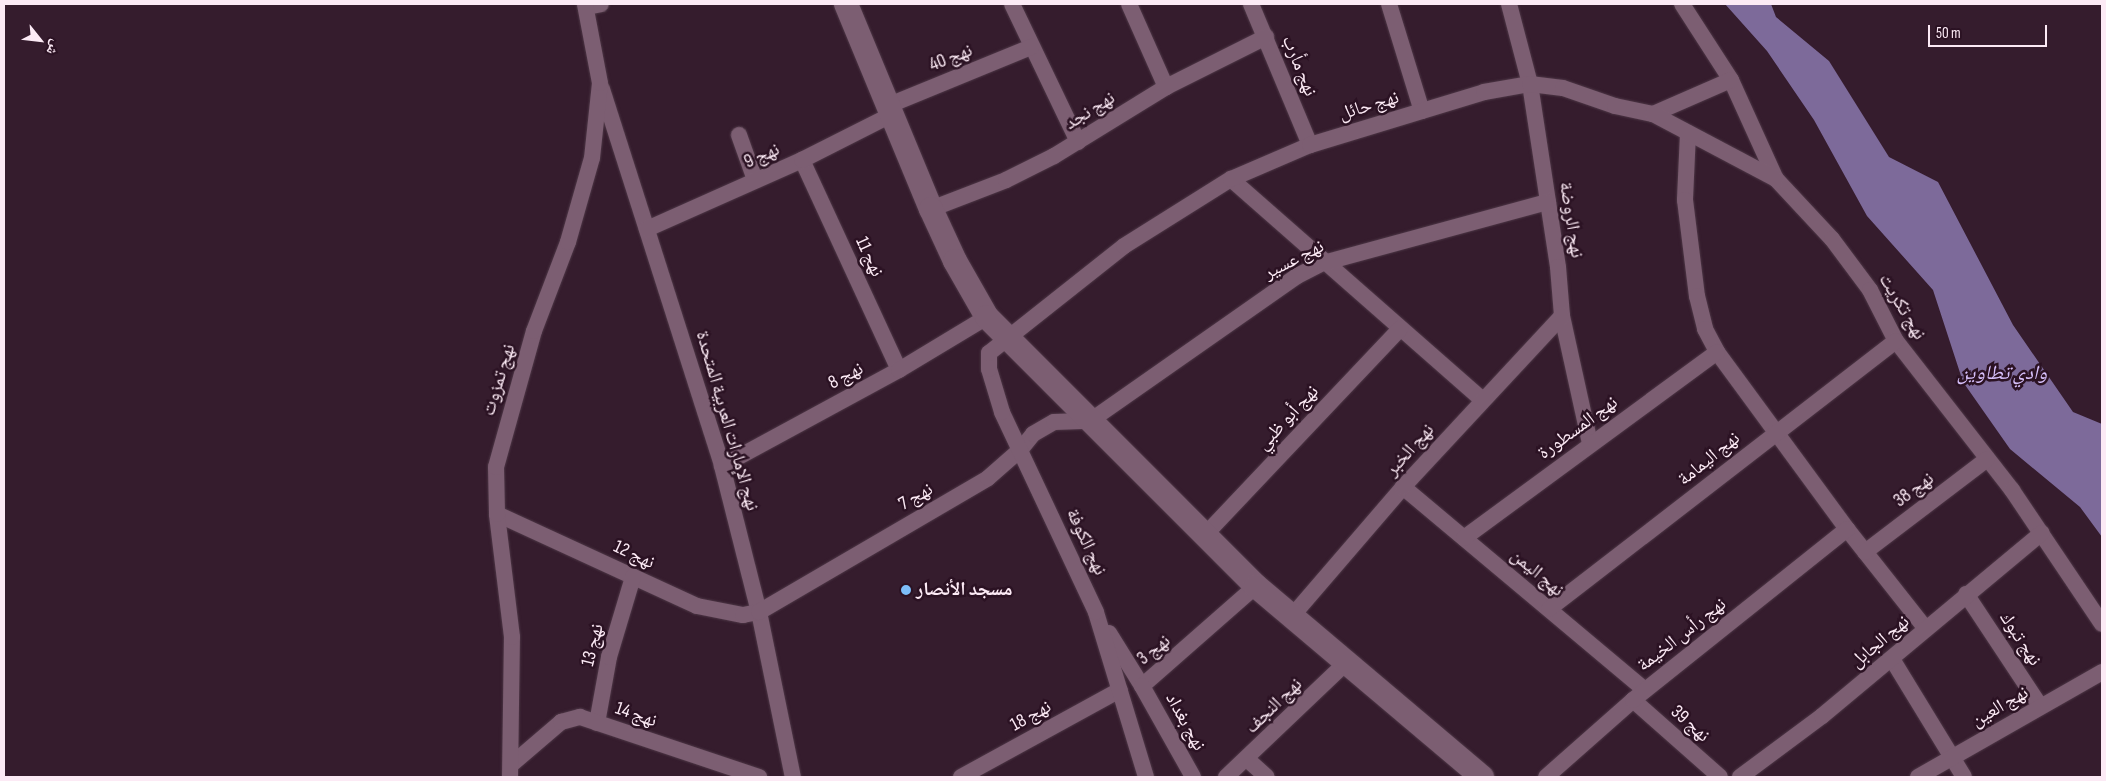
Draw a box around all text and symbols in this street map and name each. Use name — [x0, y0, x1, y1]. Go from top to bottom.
north arrow — [15, 15, 65, 65]
scale bar — [1931, 15, 2050, 47]
text: 50 m — [1936, 24, 1961, 43]
street label: نهج مأرب — [1277, 32, 1321, 100]
text: ش — [43, 37, 65, 58]
street label: نهج 40 — [926, 39, 976, 77]
street label: نهج حائل — [1336, 86, 1402, 126]
street label: نهج نجد — [1061, 87, 1119, 135]
street label: نهج 9 — [741, 138, 783, 174]
street label: نهج الروضة — [1554, 180, 1588, 260]
street label: نهج 11 — [850, 233, 888, 281]
street label: نهج عسير — [1260, 235, 1328, 285]
street label: نهج تكريت — [1873, 270, 1931, 344]
street label: نهج الإمارات العربية المتحدة — [690, 328, 764, 514]
street label: نهج تمزوت — [477, 341, 521, 419]
street label: نهج 8 — [825, 357, 867, 395]
water label: وادي تطاوين — [1957, 361, 2047, 385]
street label: نهج أبو ظبي — [1252, 381, 1324, 455]
street label: نهج المسطورة — [1534, 391, 1622, 465]
street label: نهج الخبر — [1381, 419, 1439, 481]
street label: نهج اليمامة — [1673, 427, 1745, 491]
street label: نهج 38 — [1889, 468, 1939, 512]
street label: نهج 7 — [895, 478, 937, 516]
street label: نهج الكوفة — [1061, 505, 1111, 579]
street label: نهج 12 — [610, 536, 658, 574]
street label: نهج اليمن — [1506, 544, 1568, 602]
place label: مسجد الأنصار — [916, 579, 1013, 601]
marker: مسجد الأنصار — [900, 584, 912, 596]
street label: نهج رأس الخيمة — [1633, 593, 1731, 677]
street label: نهج تبوك — [1994, 608, 2046, 670]
street label: نهج الجابل — [1846, 611, 1914, 673]
street label: نهج 13 — [577, 622, 609, 668]
street label: نهج 3 — [1133, 630, 1175, 670]
street label: نهج النجف — [1241, 673, 1307, 739]
street label: نهج العين — [1967, 681, 2033, 733]
street label: نهج بغداد — [1160, 689, 1210, 755]
street label: نهج 18 — [1007, 696, 1055, 736]
street label: نهج 14 — [612, 697, 660, 733]
street label: نهج 39 — [1666, 701, 1714, 747]

